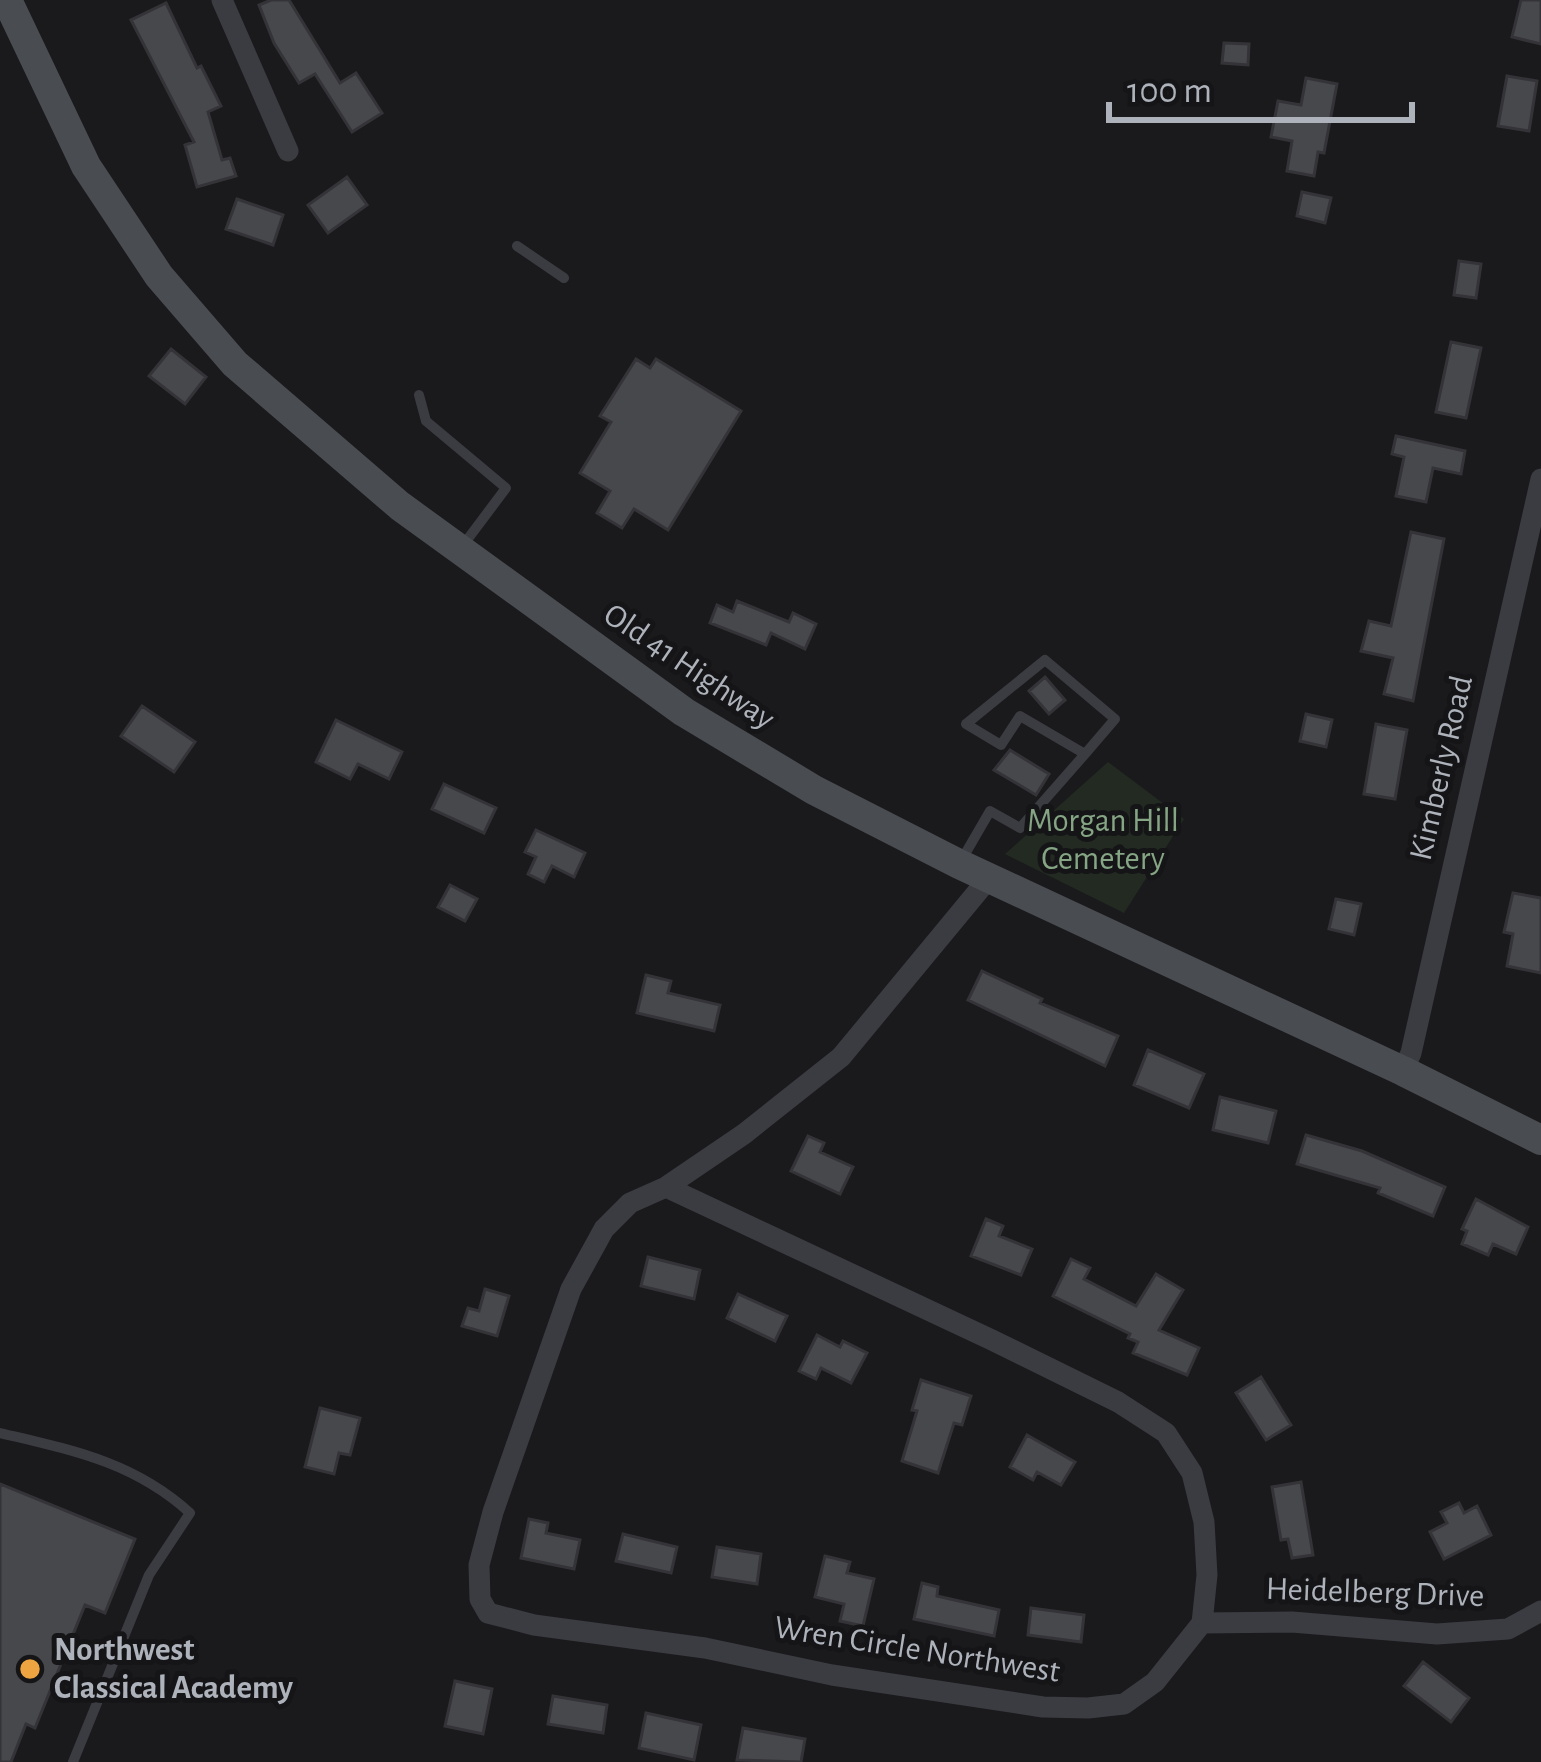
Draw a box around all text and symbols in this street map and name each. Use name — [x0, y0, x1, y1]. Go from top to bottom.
scale bar — [1109, 48, 1412, 122]
text: 100 m — [1127, 73, 1212, 109]
street label: Old 41 Highway — [598, 598, 780, 736]
street label: Kimberly Road — [1405, 672, 1479, 864]
park label: Morgan Hill Cemetery — [1027, 805, 1179, 876]
street label: Heidelberg Drive — [1265, 1573, 1485, 1613]
street label: Wren Circle Northwest — [772, 1611, 1063, 1689]
place label: Northwest Classical Academy — [54, 1634, 293, 1705]
marker: Northwest Classical Academy — [17, 1656, 43, 1682]

